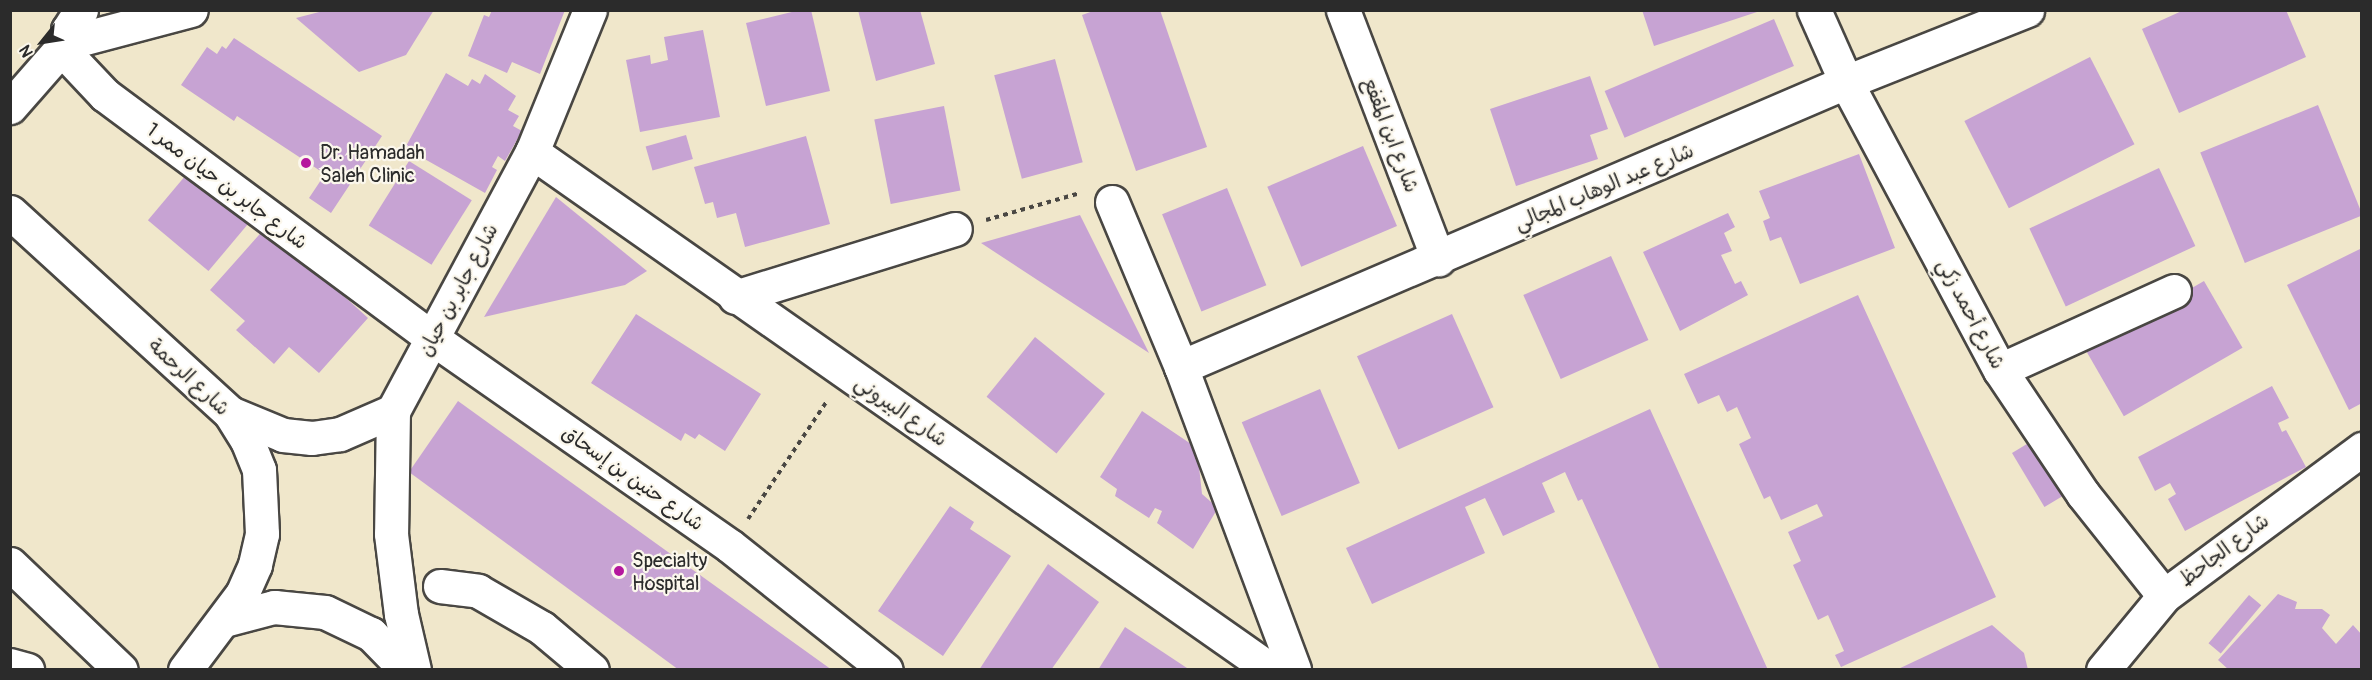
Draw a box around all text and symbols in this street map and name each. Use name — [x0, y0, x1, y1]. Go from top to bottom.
north arrow — [12, 12, 72, 72]
text: N — [15, 41, 38, 61]
street label: شارع ابن المقفع — [1358, 74, 1424, 196]
street label: شارع جابر بن حيان ممر 1 — [142, 118, 312, 254]
street label: شارع عبد الوهاب المجالي — [1511, 138, 1697, 236]
place label: Dr. Hamadah Saleh Clinic — [320, 140, 425, 187]
marker: Dr. Hamadah Saleh Clinic — [297, 154, 315, 172]
street label: شارع جابر بن حيان — [413, 220, 503, 360]
street label: شارع أحمد زكي — [1932, 255, 2010, 373]
street label: شارع الرحمة — [144, 333, 234, 421]
street label: شارع البيروني — [850, 370, 952, 452]
street label: شارع حنين بن إسحاق — [557, 420, 709, 536]
street label: شارع الجاحظ — [2174, 508, 2274, 592]
place label: Specialty Hospital — [632, 548, 707, 595]
marker: Specialty Hospital — [610, 562, 628, 580]

